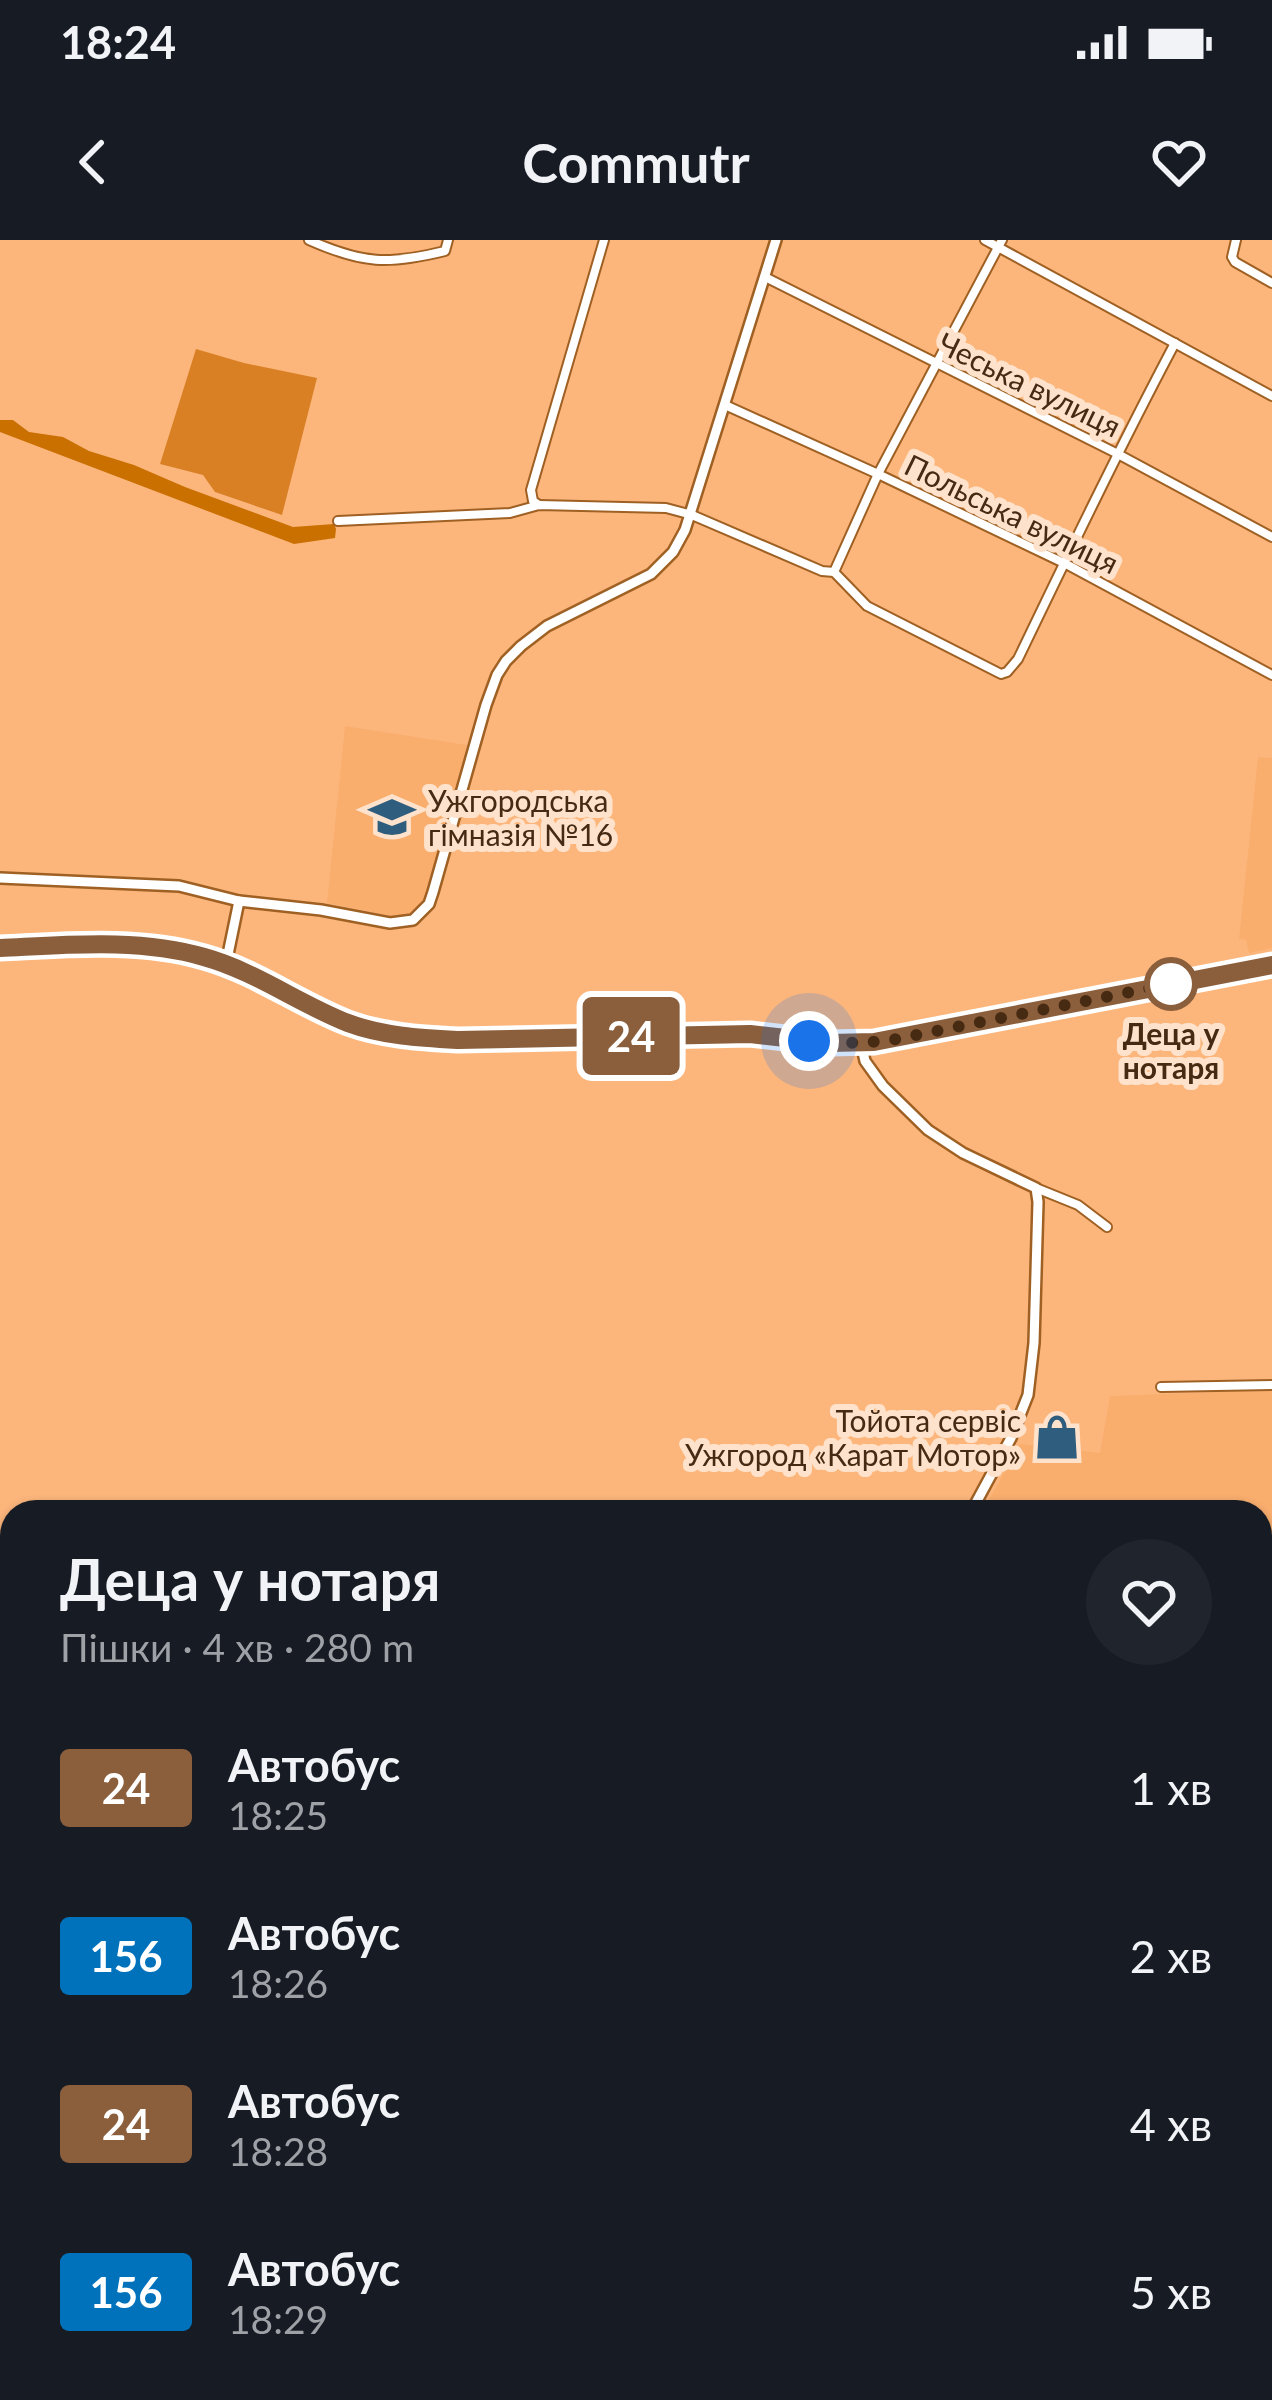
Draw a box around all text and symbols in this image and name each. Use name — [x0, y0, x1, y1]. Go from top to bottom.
text: 18:24 — [60, 15, 176, 69]
icon: back — [60, 129, 126, 195]
icon: heart — [1146, 129, 1212, 195]
text: Commutr — [522, 130, 750, 195]
street label: Чеська вулиця — [933, 324, 1127, 444]
street label: Польська вулиця — [899, 446, 1125, 580]
place label: Ужгородська гімназія №16 — [428, 782, 613, 852]
school or university icon: Ужгородська гімназія №16 — [367, 792, 417, 842]
marker: Деца у нотаря — [1146, 959, 1196, 1009]
line badge: 24 — [577, 997, 685, 1075]
text: 24 — [607, 1011, 655, 1061]
your location — [779, 1011, 839, 1071]
place label: Деца у нотаря — [1123, 1015, 1219, 1085]
place label: Тойота сервіс Ужгород «Карат Мотор» — [685, 1402, 1021, 1472]
shop icon: Тойота сервіс Ужгород «Карат Мотор» — [1032, 1412, 1082, 1462]
button: heart — [1086, 1539, 1212, 1665]
text: Деца у нотаря — [60, 1545, 440, 1613]
text: Пішки · 4 хв · 280 m — [60, 1624, 414, 1670]
text: Автобус — [228, 1738, 400, 1792]
text: 1 хв — [1130, 1761, 1212, 1815]
text: 24 — [102, 1763, 150, 1813]
text: 18:25 — [228, 1792, 328, 1838]
text: Автобус — [228, 1906, 400, 1960]
text: 2 хв — [1130, 1929, 1212, 1983]
text: 156 — [89, 1931, 163, 1981]
text: 18:26 — [228, 1960, 328, 2006]
text: Автобус — [228, 2074, 400, 2128]
text: 4 хв — [1130, 2097, 1212, 2151]
text: 24 — [102, 2099, 150, 2149]
text: 18:28 — [228, 2128, 328, 2174]
text: Автобус — [228, 2242, 400, 2296]
text: 5 хв — [1130, 2265, 1212, 2319]
text: 156 — [89, 2267, 163, 2317]
text: 18:29 — [228, 2296, 328, 2342]

